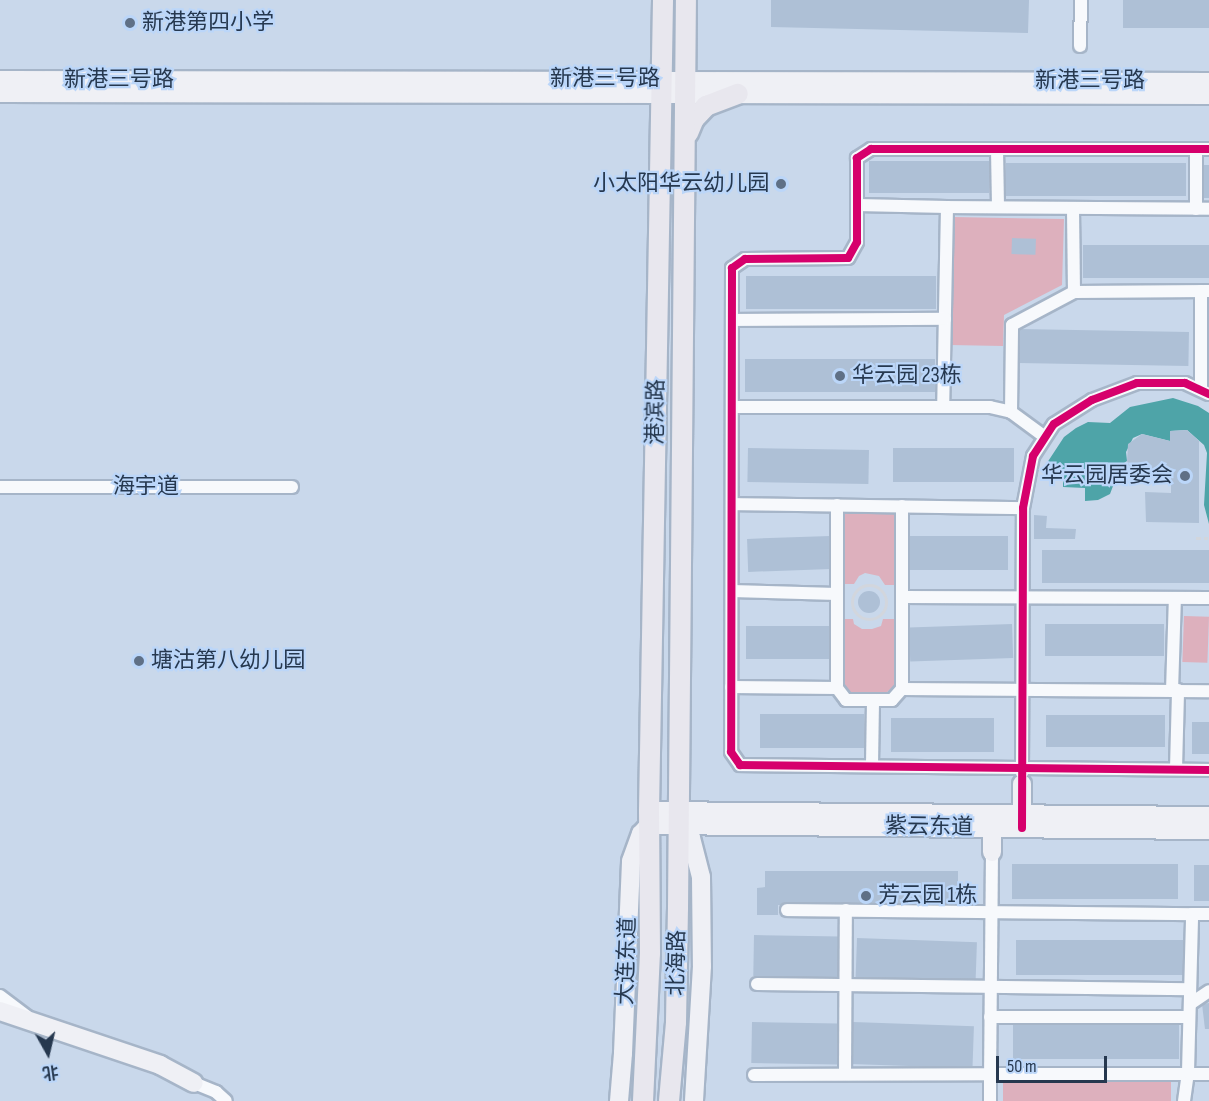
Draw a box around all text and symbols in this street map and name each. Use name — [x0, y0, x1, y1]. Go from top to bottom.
place label: 新港第四小学 — [142, 10, 274, 36]
marker: 新港第四小学 — [123, 16, 137, 30]
street label: 新港三号路 — [550, 66, 660, 92]
street label: 新港三号路 — [64, 67, 174, 93]
street label: 新港三号路 — [1035, 68, 1145, 94]
place label: 小太阳华云幼儿园 — [593, 171, 769, 197]
marker: 小太阳华云幼儿园 — [774, 177, 788, 191]
place label: 华云园 23栋 — [852, 363, 962, 389]
marker: 华云园 23栋 — [833, 369, 847, 383]
street label: 港滨路 — [642, 379, 670, 445]
place label: 华云园居委会 — [1041, 463, 1173, 489]
marker: 华云园居委会 — [1178, 469, 1192, 483]
street label: 海宇道 — [113, 474, 179, 500]
place label: 塘沽第八幼儿园 — [151, 648, 305, 674]
marker: 塘沽第八幼儿园 — [132, 654, 146, 668]
street label: 紫云东道 — [885, 813, 973, 841]
place label: 芳云园 1栋 — [878, 883, 977, 909]
marker: 芳云园 1栋 — [859, 889, 873, 903]
street label: 大连东道 — [612, 917, 642, 1005]
street label: 北海路 — [663, 930, 691, 996]
north arrow — [18, 1023, 78, 1083]
scale bar — [999, 1044, 1110, 1082]
text: 50 m — [1007, 1056, 1037, 1077]
text: 北 — [41, 1061, 60, 1082]

